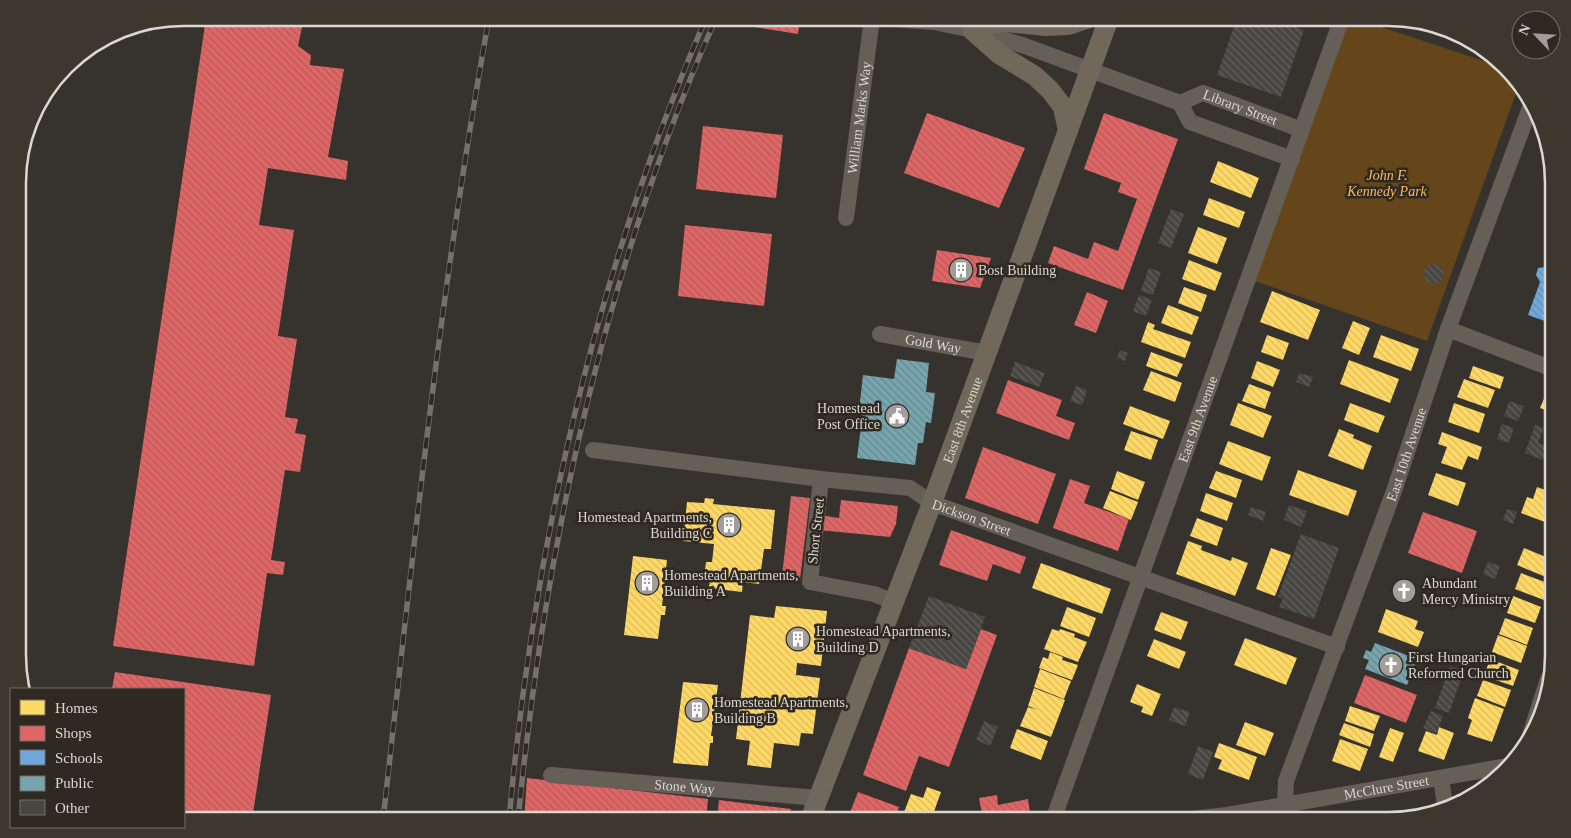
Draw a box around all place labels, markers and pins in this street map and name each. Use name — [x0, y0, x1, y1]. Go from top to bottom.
building icon: Bost Building — [948, 257, 974, 283]
place label: Bost Building — [978, 263, 1056, 278]
place label: Homestead Post Office — [817, 401, 880, 432]
public building icon: Homestead Post Office — [884, 403, 910, 429]
place label: Homestead Apartments, Building C — [577, 510, 712, 541]
building icon: Homestead Apartments, Building C — [716, 512, 742, 538]
place label: Homestead Apartments, Building A — [664, 568, 799, 599]
building icon: Homestead Apartments, Building A — [634, 570, 660, 596]
place label: Abundant Mercy Ministry — [1422, 576, 1510, 607]
church icon: Abundant Mercy Ministry — [1391, 578, 1417, 604]
place label: Homestead Apartments, Building D — [816, 624, 951, 655]
building icon: Homestead Apartments, Building D — [785, 626, 811, 652]
place label: First Hungarian Reformed Church — [1408, 650, 1509, 681]
church icon: First Hungarian Reformed Church — [1378, 652, 1404, 678]
place label: Homestead Apartments, Building B — [714, 695, 849, 726]
building icon: Homestead Apartments, Building B — [684, 697, 710, 723]

